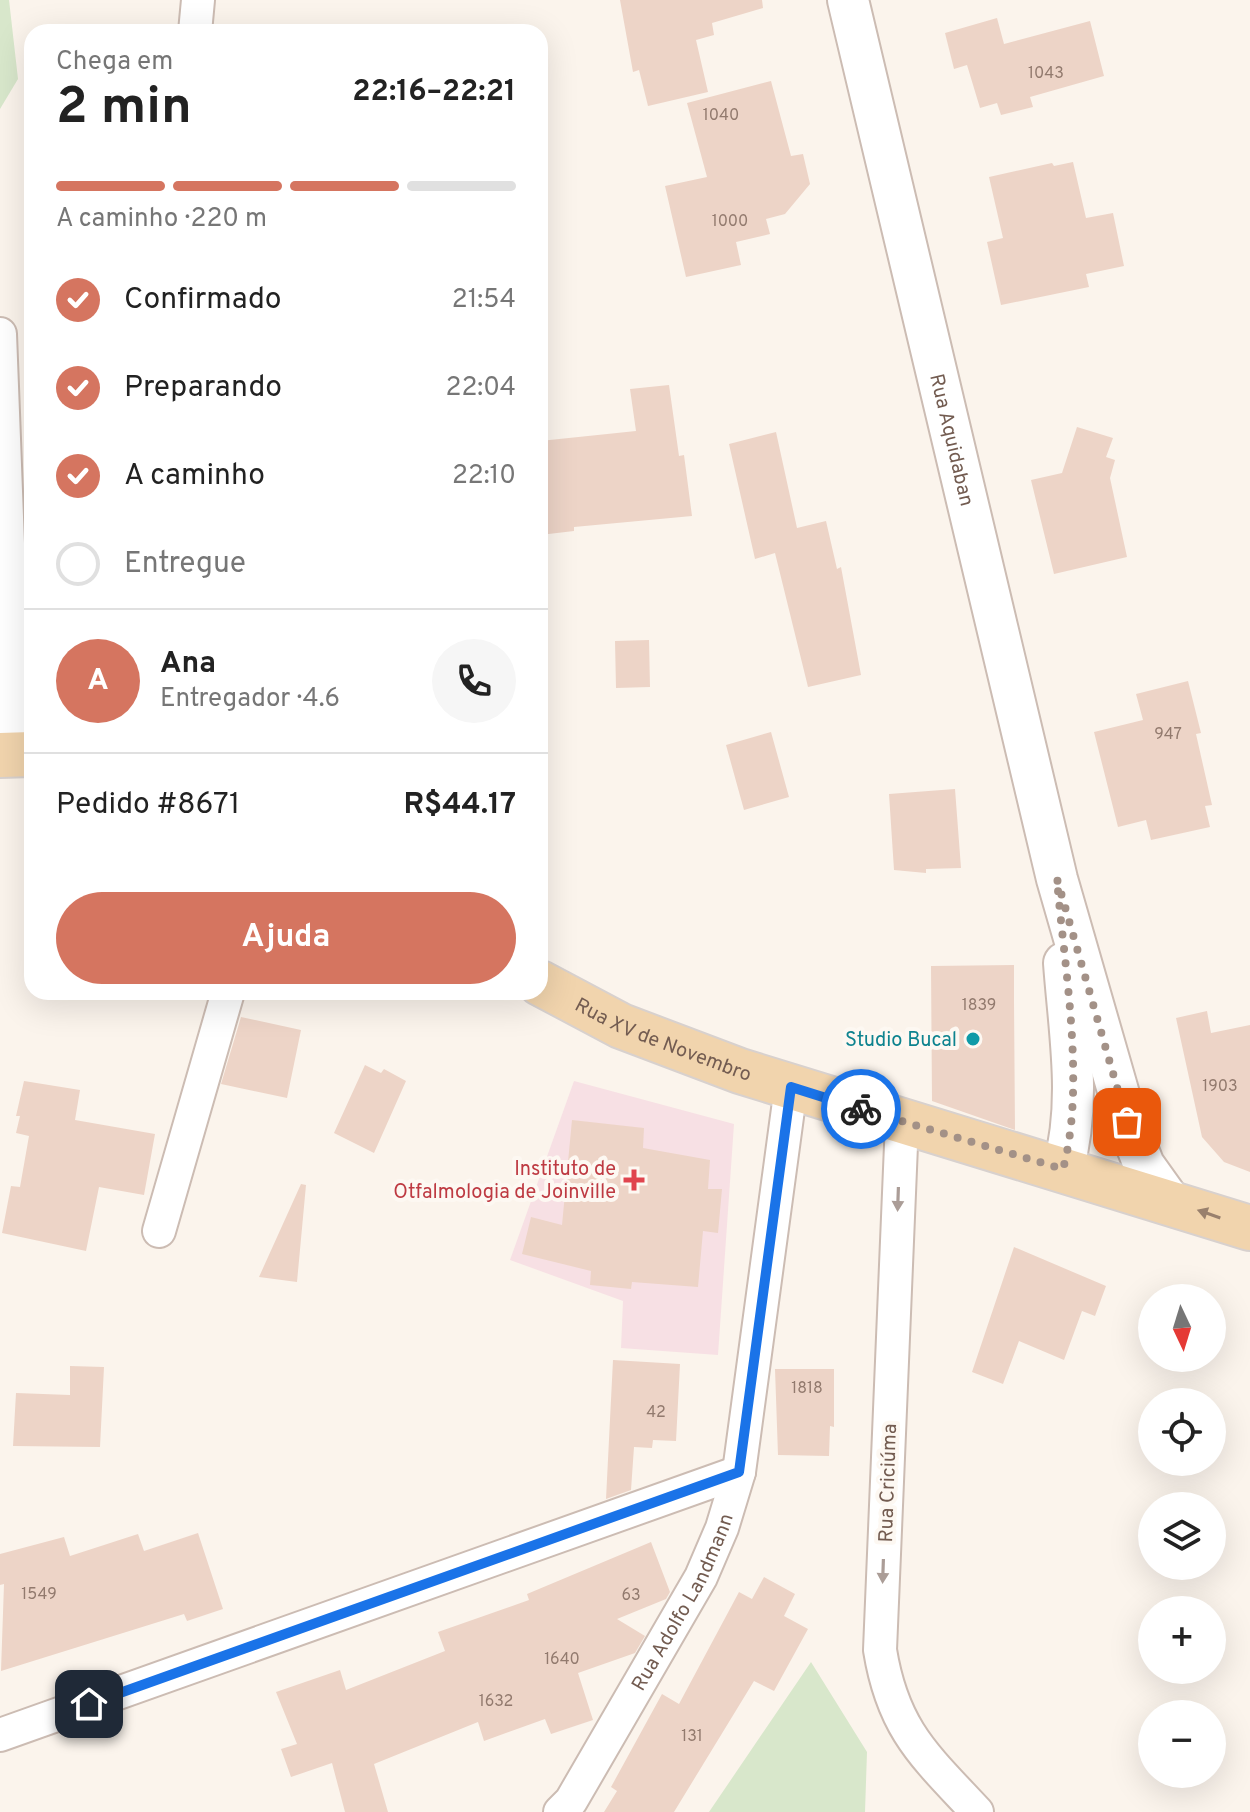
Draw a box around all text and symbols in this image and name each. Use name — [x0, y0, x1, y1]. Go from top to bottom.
text: Chega em — [56, 46, 173, 79]
house number: 1043 — [1028, 64, 1064, 84]
text: 22:16–22:21 — [352, 74, 516, 111]
text: 2 min — [56, 76, 192, 142]
house number: 1040 — [703, 106, 739, 126]
text: A caminho · 220 m — [56, 203, 267, 236]
house number: 1000 — [712, 212, 748, 232]
icon: check — [56, 278, 100, 322]
text: Confirmado — [124, 282, 282, 319]
text: 21:54 — [452, 284, 516, 317]
icon: check — [56, 366, 100, 410]
text: Preparando — [124, 370, 282, 407]
street label: Rua Aquidaban — [922, 371, 979, 509]
text: 22:04 — [445, 372, 516, 405]
icon: check — [56, 454, 100, 498]
text: A caminho — [124, 458, 265, 495]
text: 22:10 — [452, 460, 516, 493]
text: Entregue — [124, 546, 246, 583]
button: phone — [432, 639, 516, 723]
text: Ana — [160, 646, 216, 683]
text: A — [87, 663, 109, 700]
text: Entregador · 4.6 — [160, 683, 340, 716]
house number: 947 — [1154, 725, 1182, 745]
text: Pedido #8671 — [56, 787, 240, 824]
text: R$44.17 — [403, 787, 516, 824]
button: Ajuda — [56, 892, 516, 984]
street label: Rua XV de Novembro — [570, 993, 754, 1089]
house number: 1839 — [962, 996, 996, 1016]
place label: Studio Bucal — [845, 1028, 957, 1054]
marker: Studio Bucal — [964, 1030, 982, 1048]
courier — [821, 1069, 901, 1149]
house number: 1903 — [1202, 1077, 1238, 1097]
icon: bike — [839, 1087, 883, 1131]
pin — [1093, 1088, 1161, 1156]
icon: bag — [1105, 1100, 1149, 1144]
place label: Instituto de Otfalmologia de Joinville — [393, 1157, 616, 1206]
marker: Instituto de Otfalmologia de Joinville — [623, 1169, 645, 1191]
one-way arrow — [892, 1187, 905, 1212]
one-way arrow — [1197, 1208, 1221, 1220]
north arrow — [1138, 1284, 1226, 1372]
map controls — [1138, 1284, 1226, 1788]
house number: 1818 — [791, 1379, 823, 1399]
button: locate — [1138, 1388, 1226, 1476]
house number: 42 — [646, 1403, 666, 1423]
street label: Rua Criciúma — [874, 1423, 904, 1543]
button: layers — [1138, 1492, 1226, 1580]
street label: Rua Adolfo Landmann — [627, 1511, 741, 1696]
one-way arrow — [877, 1559, 890, 1584]
house number: 1549 — [21, 1585, 57, 1605]
house number: 63 — [621, 1586, 641, 1606]
button: + — [1138, 1596, 1226, 1684]
house number: 1640 — [544, 1650, 580, 1670]
pin — [55, 1670, 123, 1738]
icon: home — [67, 1682, 111, 1726]
house number: 1632 — [479, 1692, 513, 1712]
button: − — [1138, 1700, 1226, 1788]
house number: 131 — [681, 1727, 703, 1747]

